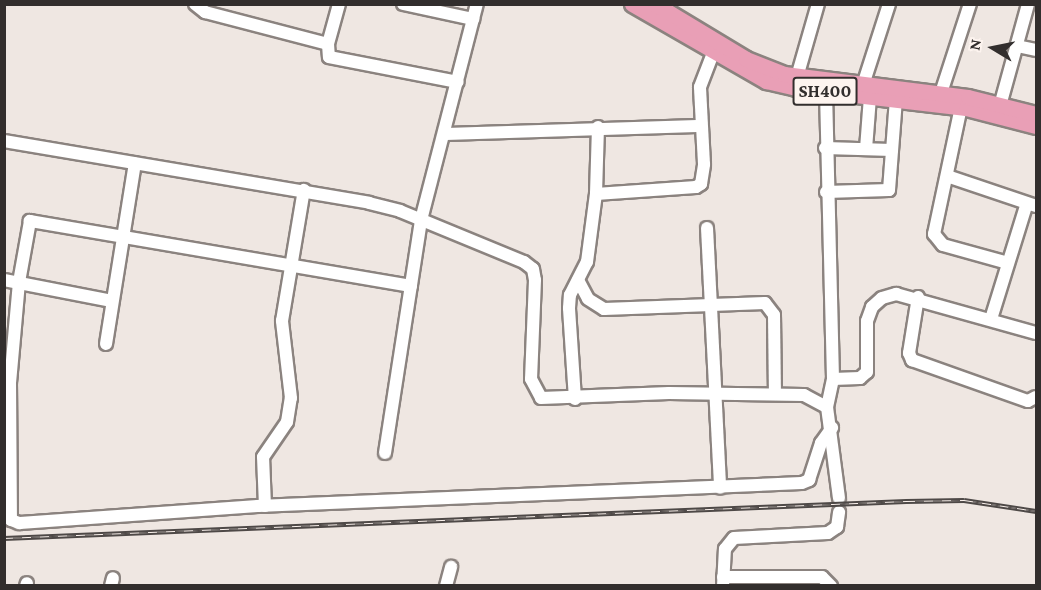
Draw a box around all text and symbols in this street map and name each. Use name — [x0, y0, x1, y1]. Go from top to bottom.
north arrow — [963, 18, 1023, 78]
text: N — [965, 38, 984, 52]
road number: SH400 — [792, 76, 858, 106]

